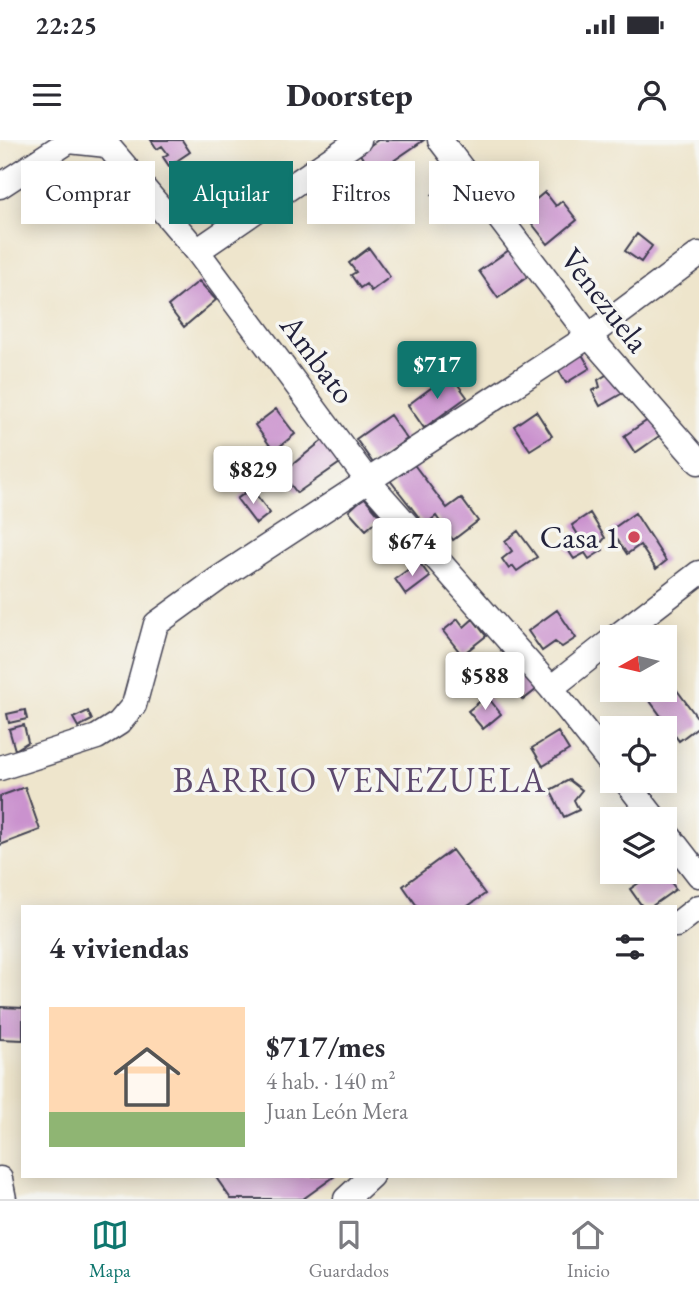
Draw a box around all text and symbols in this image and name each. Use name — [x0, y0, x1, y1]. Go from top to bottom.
text: 22:25 — [35, 8, 97, 42]
text: Doorstep — [286, 74, 413, 116]
icon: menu — [28, 76, 66, 114]
icon: person — [633, 76, 671, 114]
chip: Comprar — [21, 161, 155, 224]
chip: Alquilar — [169, 161, 293, 224]
chip: Filtros — [307, 161, 415, 224]
chip: Nuevo — [429, 161, 539, 224]
street label: Venezuela — [551, 239, 659, 361]
street label: Ambato — [270, 305, 365, 412]
pin: $717 — [396, 342, 478, 401]
text: $717 — [413, 349, 461, 379]
pin: $829 — [212, 446, 294, 506]
text: $829 — [229, 454, 277, 484]
place label: Casa 1 — [540, 516, 620, 558]
pin: $674 — [371, 518, 453, 578]
text: $674 — [388, 526, 436, 556]
marker: Casa 1 — [626, 529, 642, 545]
north arrow — [600, 625, 677, 702]
map controls — [600, 625, 677, 884]
pin: $588 — [444, 652, 526, 712]
text: $588 — [461, 660, 509, 690]
button: locate — [600, 716, 677, 793]
district label: BARRIO VENEZUELA — [173, 757, 547, 802]
button: layers — [600, 807, 677, 884]
text: 4 viviendas — [49, 928, 189, 967]
icon: filters — [611, 928, 649, 966]
text: $717/mes — [266, 1027, 385, 1066]
icon: home — [105, 1035, 189, 1119]
text: 4 hab. · 140 m² — [266, 1066, 396, 1096]
text: Juan León Mera — [266, 1096, 408, 1126]
tab: Mapa — [89, 1216, 130, 1283]
tab: Guardados — [309, 1216, 389, 1283]
tab: Inicio — [567, 1216, 610, 1283]

